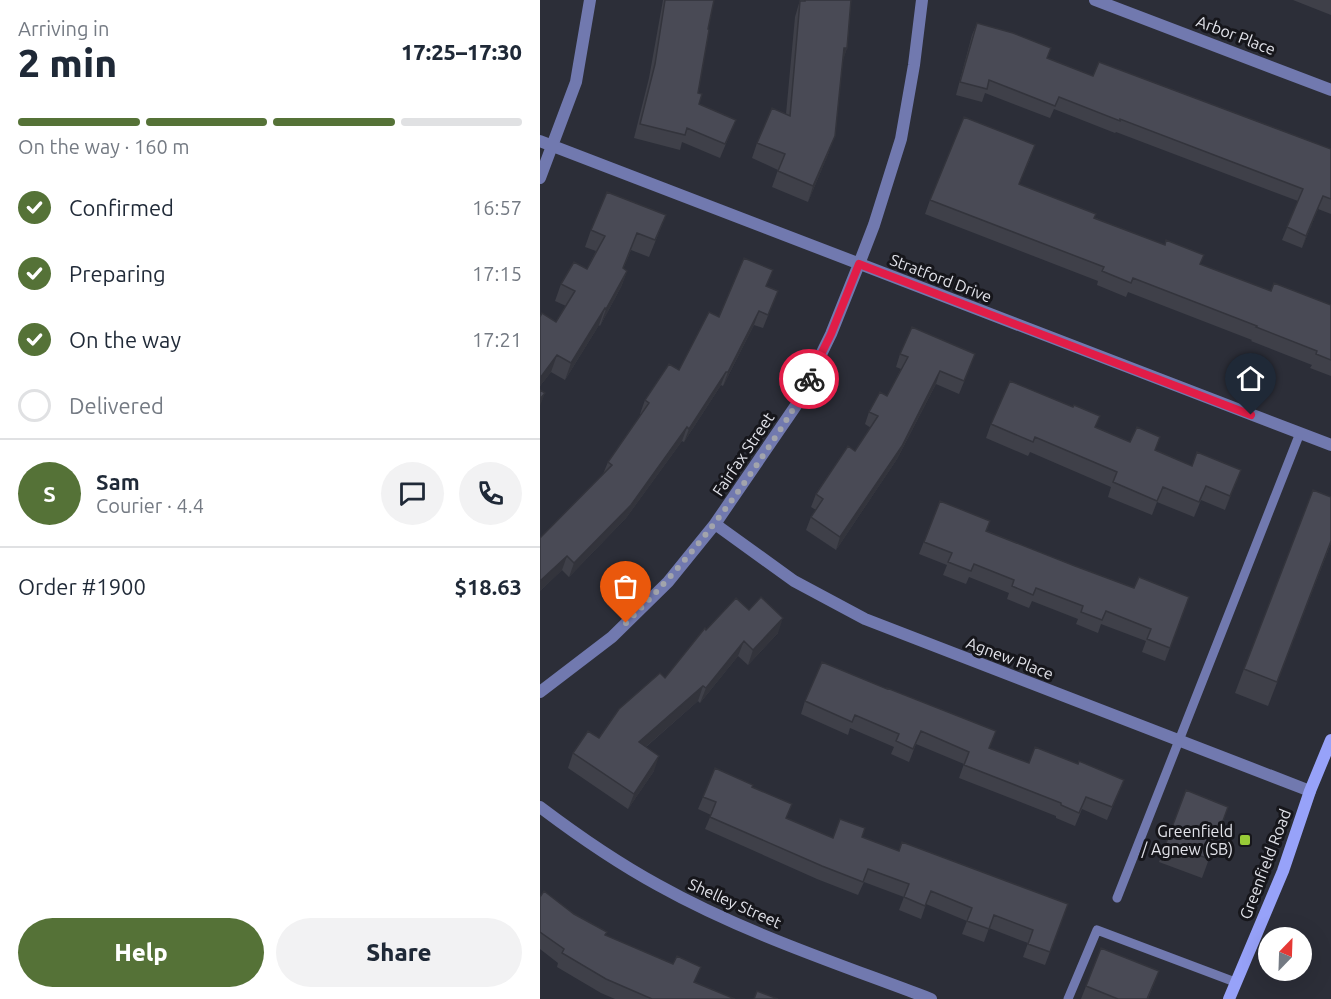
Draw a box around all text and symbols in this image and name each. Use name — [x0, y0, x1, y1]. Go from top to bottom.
street label: Arbor Place — [1194, 12, 1278, 58]
text: Arriving in — [18, 17, 109, 40]
text: 17:25–17:30 — [401, 39, 522, 64]
text: 2 min — [18, 41, 117, 84]
text: On the way · 160 m — [18, 135, 190, 158]
icon: check — [18, 191, 51, 224]
text: Confirmed — [69, 195, 174, 220]
text: 16:57 — [472, 196, 522, 219]
street label: Stratford Drive — [888, 250, 994, 306]
icon: check — [18, 257, 51, 290]
text: Preparing — [69, 261, 166, 286]
text: 17:15 — [472, 262, 522, 285]
icon: check — [18, 323, 51, 356]
text: On the way — [69, 327, 181, 352]
text: 17:21 — [472, 328, 522, 351]
courier — [779, 349, 839, 409]
pin — [1225, 353, 1276, 415]
icon: home — [1234, 362, 1267, 395]
icon: bike — [793, 363, 826, 396]
text: Delivered — [69, 393, 164, 418]
street label: Fairfax Street — [708, 408, 778, 499]
button: chat — [381, 462, 444, 525]
button: phone — [459, 462, 522, 525]
text: Sam — [96, 469, 140, 494]
text: S — [43, 481, 56, 506]
text: Courier · 4.4 — [96, 494, 204, 517]
pin — [600, 561, 651, 623]
icon: bag — [609, 570, 642, 603]
text: Order #1900 — [18, 574, 146, 599]
text: $18.63 — [455, 574, 522, 599]
street label: Agnew Place — [964, 633, 1056, 683]
street label: Greenfield Road — [1236, 806, 1294, 922]
place label: Greenfield / Agnew (SB) — [1141, 822, 1233, 859]
marker: Greenfield / Agnew (SB) — [1238, 833, 1252, 847]
street label: Shelley Street — [686, 875, 785, 932]
button: Help — [18, 918, 264, 987]
button: Share — [276, 918, 522, 987]
north arrow — [1258, 927, 1312, 981]
map controls — [1258, 927, 1312, 981]

